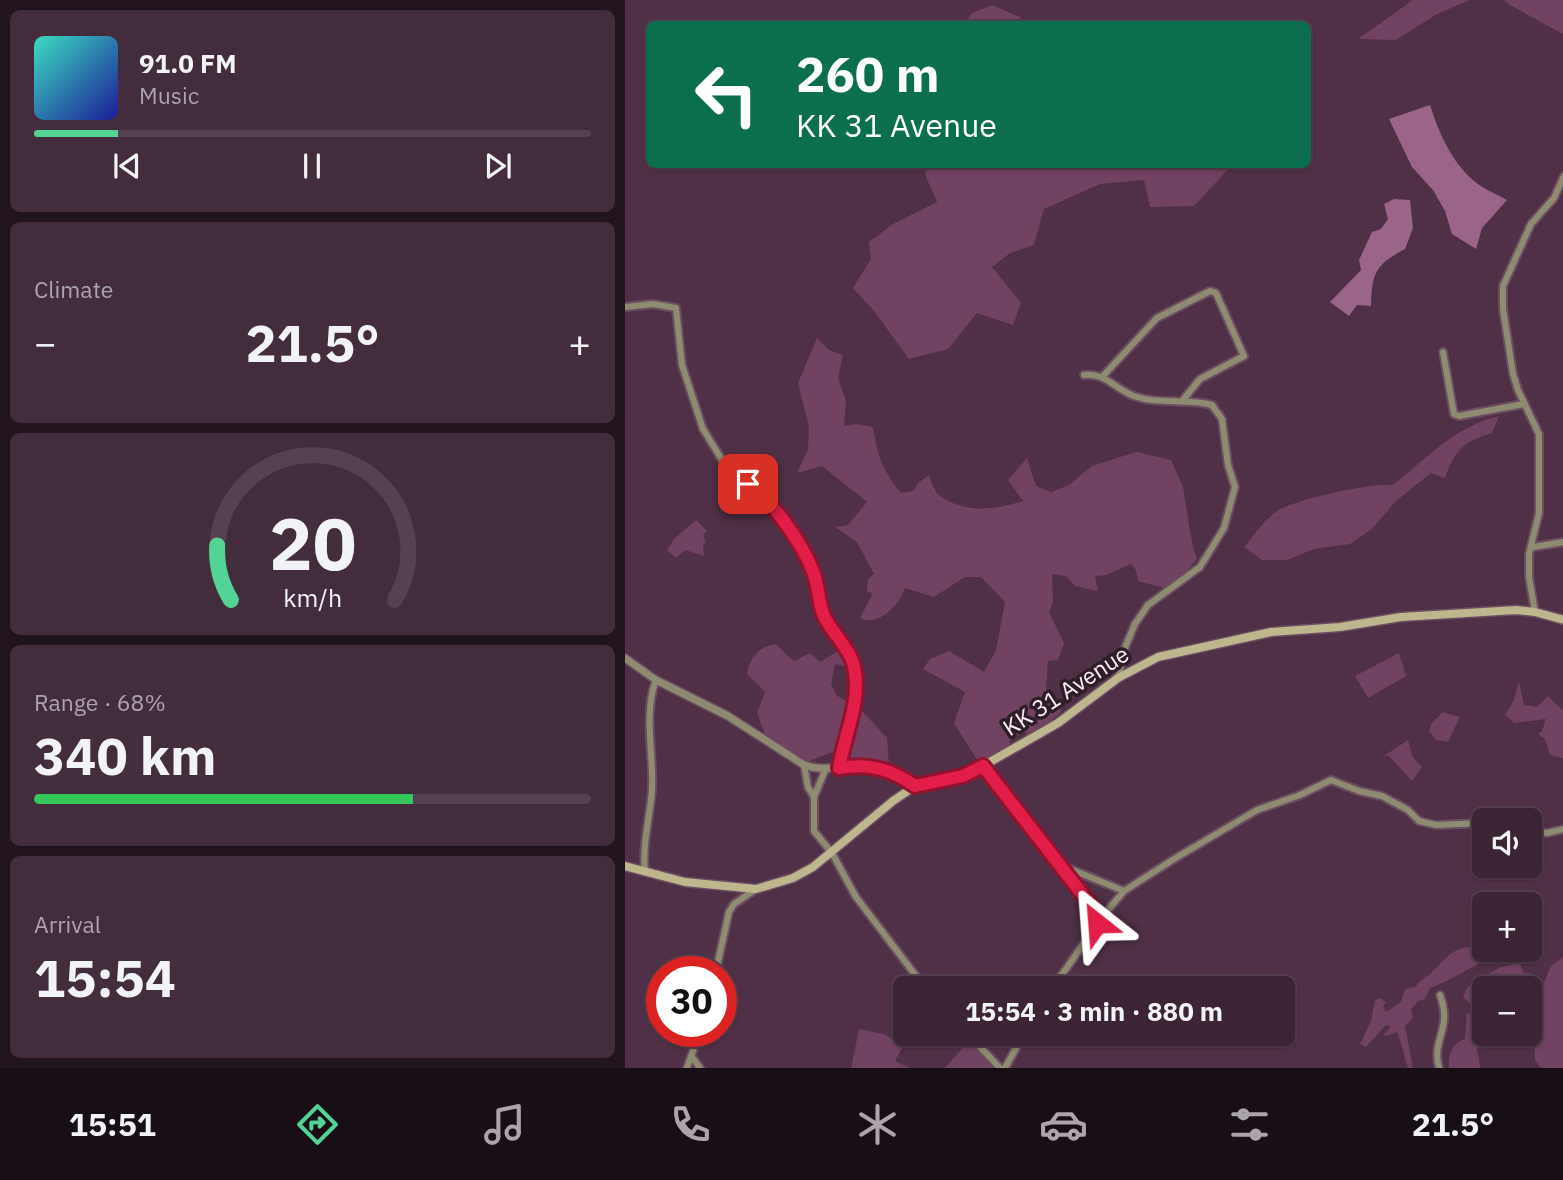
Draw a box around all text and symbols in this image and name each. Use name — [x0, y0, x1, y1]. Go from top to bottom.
text: 260 m — [796, 42, 940, 105]
text: 91.0 FM — [139, 46, 237, 80]
icon: left — [681, 49, 772, 140]
text: Music — [139, 80, 199, 110]
text: KK 31 Avenue — [796, 104, 997, 146]
icon: previous — [108, 147, 146, 185]
icon: pause — [293, 147, 331, 185]
icon: next — [479, 147, 517, 185]
text: Climate — [34, 274, 113, 304]
text: 21.5° — [245, 309, 380, 376]
text: − — [34, 318, 57, 367]
text: + — [568, 318, 591, 367]
pin — [718, 454, 778, 514]
icon: arrive — [729, 465, 767, 503]
text: 20 — [269, 495, 356, 590]
text: km/h — [283, 581, 342, 614]
street label: KK 31 Avenue — [997, 638, 1134, 742]
text: Range · 68% — [34, 687, 166, 717]
text: 340 km — [34, 722, 216, 789]
map controls — [1472, 808, 1542, 1046]
button: sound — [1472, 808, 1542, 878]
position arrow — [1060, 886, 1134, 960]
button: + — [1472, 892, 1542, 962]
text: Arrival — [34, 909, 101, 939]
text: 15:54 — [34, 944, 176, 1011]
speed limit sign: 30 — [646, 956, 737, 1047]
button: − — [1472, 976, 1542, 1046]
text: 15:54 · 3 min · 880 m — [965, 994, 1223, 1028]
icon: directions — [293, 1100, 342, 1149]
icon: music — [480, 1100, 529, 1149]
icon: phone — [666, 1100, 715, 1149]
icon: climate — [853, 1100, 902, 1149]
icon: car — [1039, 1100, 1088, 1149]
icon: filters — [1225, 1100, 1274, 1149]
text: 15:51 — [69, 1103, 156, 1145]
text: 21.5° — [1412, 1103, 1494, 1145]

